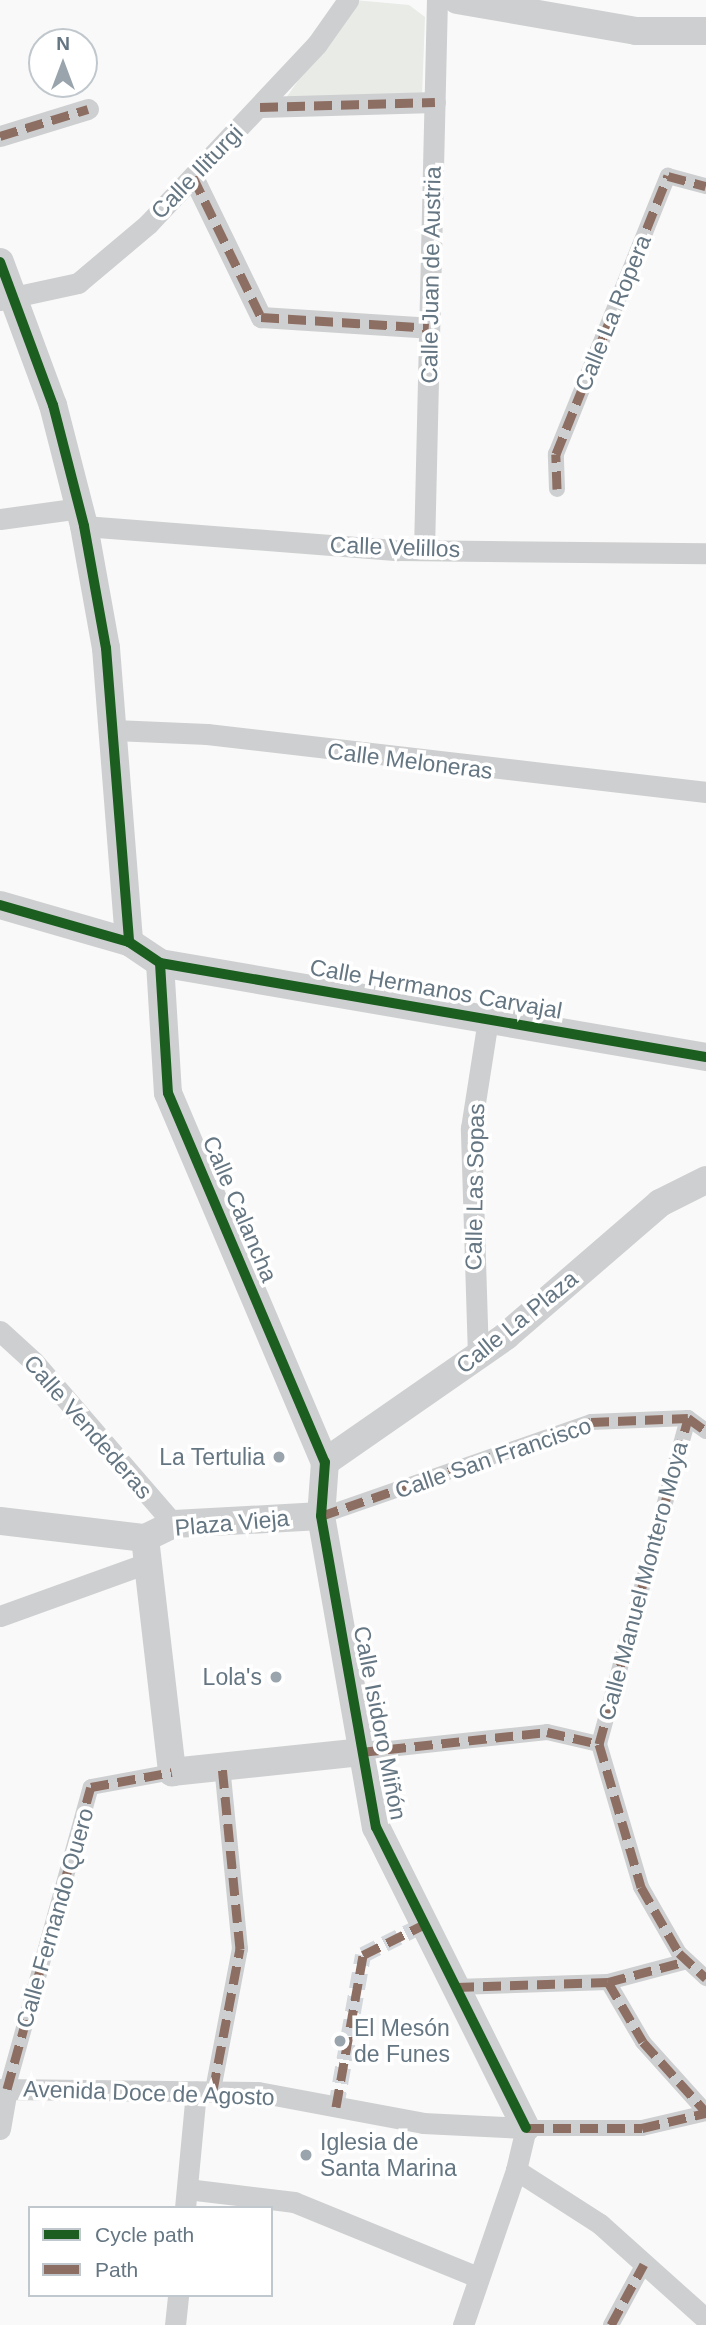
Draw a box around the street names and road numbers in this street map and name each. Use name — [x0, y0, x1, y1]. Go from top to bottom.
street label: Calle Iliturgi — [145, 119, 249, 225]
street label: Calle Juan de Austria — [415, 165, 447, 385]
street label: Calle La Ropera — [569, 231, 657, 395]
street label: Calle Velillos — [329, 531, 461, 563]
street label: Calle Meloneras — [326, 737, 494, 785]
street label: Calle Hermanos Carvajal — [308, 953, 564, 1025]
street label: Calle Las Sopas — [460, 1103, 490, 1271]
street label: Calle Calancha — [197, 1132, 283, 1286]
street label: Calle La Plaza — [451, 1265, 583, 1379]
street label: Calle Vendederas — [18, 1349, 158, 1505]
street label: Calle San Francisco — [391, 1411, 595, 1505]
street label: Calle Manuel Montero Moya — [592, 1439, 694, 1723]
street label: Plaza Vieja — [174, 1504, 290, 1542]
street label: Calle Isidoro Miñón — [348, 1624, 412, 1822]
street label: Calle Fernando Quero — [10, 1805, 100, 2031]
street label: Avenida Doce de Agosto — [22, 2075, 276, 2111]

